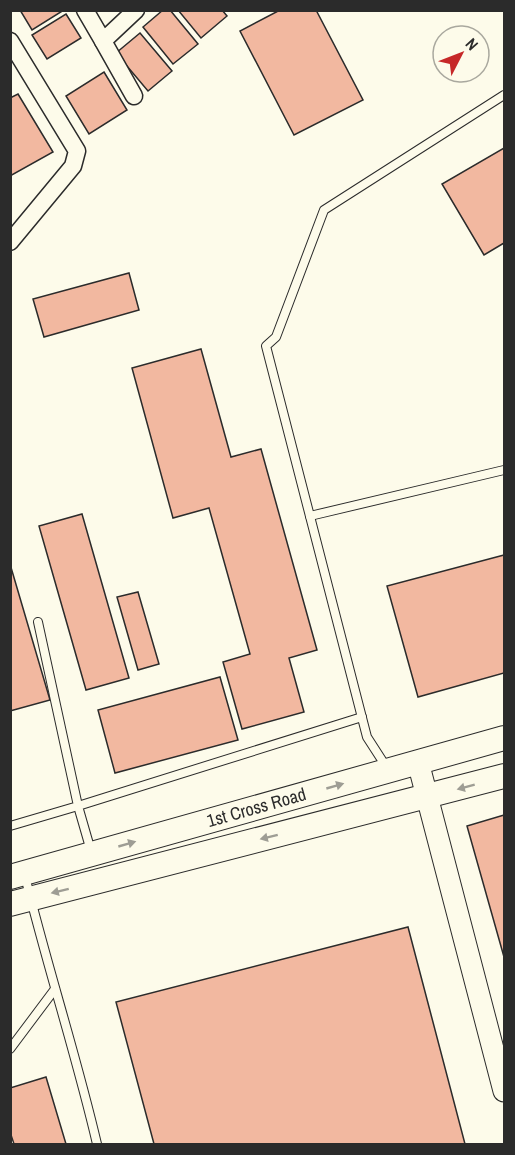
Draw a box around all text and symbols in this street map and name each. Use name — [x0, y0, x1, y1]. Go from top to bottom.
north arrow — [431, 24, 491, 84]
text: N — [461, 33, 483, 55]
one-way arrow — [326, 780, 345, 790]
street label: 1st Cross Road — [204, 781, 309, 833]
one-way arrow — [457, 782, 475, 792]
one-way arrow — [260, 833, 278, 843]
one-way arrow — [119, 839, 137, 848]
one-way arrow — [50, 886, 69, 896]

